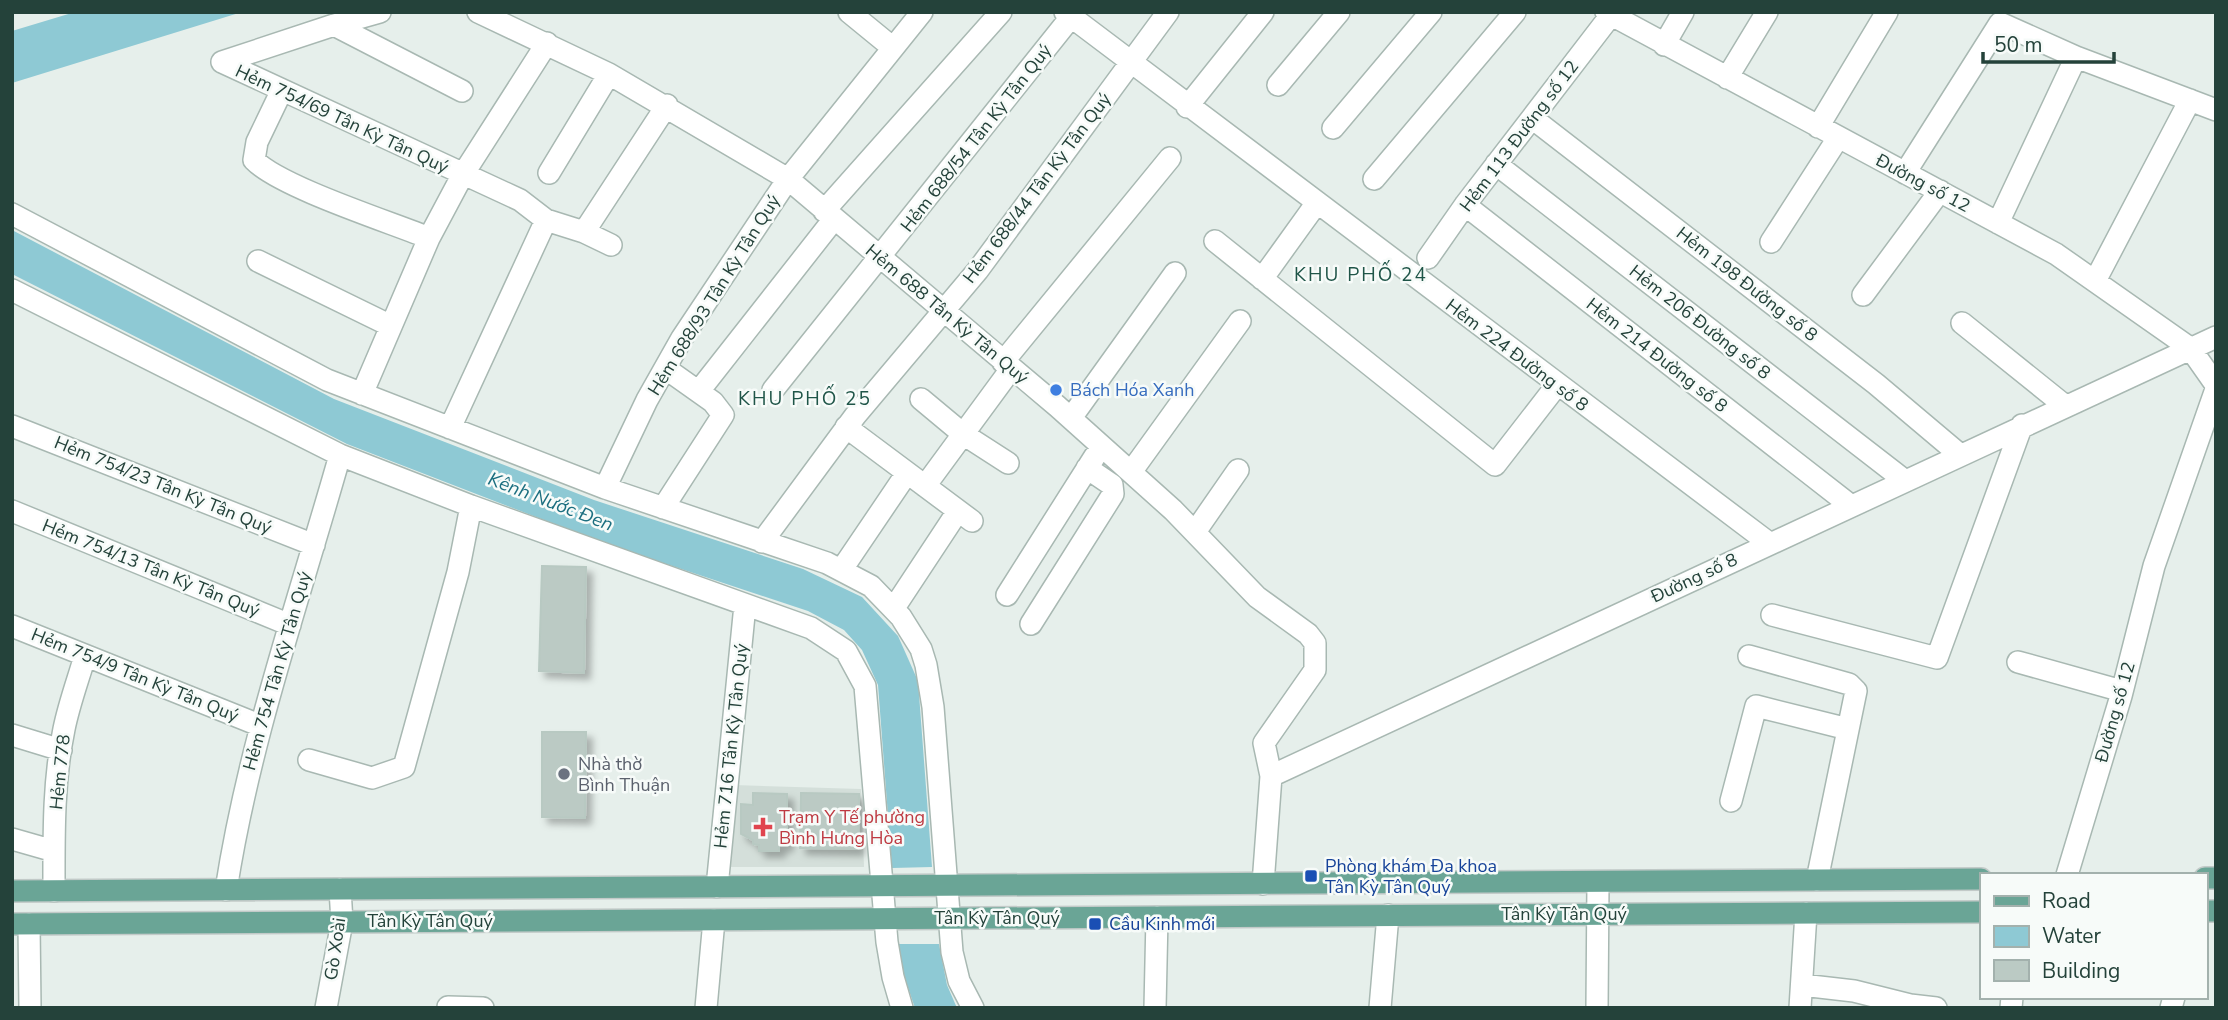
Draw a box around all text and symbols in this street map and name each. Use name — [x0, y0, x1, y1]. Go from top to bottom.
scale bar — [1983, 21, 2114, 65]
text: 50 m — [1994, 31, 2043, 59]
street label: Hẻm 688/54 Tân Kỳ Tân Quý — [895, 38, 1057, 237]
street label: Hẻm 113 Đường số 12 — [1454, 55, 1584, 217]
street label: Hẻm 754/69 Tân Kỳ Tân Quý — [232, 59, 453, 179]
street label: Hẻm 688/44 Tân Kỳ Tân Quý — [957, 87, 1117, 288]
street label: Đường số 12 — [1871, 148, 1974, 218]
street label: Hẻm 688/93 Tân Kỳ Tân Quý — [642, 189, 786, 400]
street label: Hẻm 198 Đường số 8 — [1671, 221, 1823, 347]
street label: Hẻm 688 Tân Kỳ Tân Quý — [860, 239, 1034, 390]
street label: Hẻm 206 Đường số 8 — [1624, 259, 1776, 385]
district label: KHU PHỐ 24 — [1294, 260, 1428, 288]
street label: Hẻm 214 Đường số 8 — [1581, 292, 1733, 418]
street label: Hẻm 224 Đường số 8 — [1441, 293, 1593, 417]
place label: Bách Hóa Xanh — [1070, 378, 1194, 402]
marker: Bách Hóa Xanh — [1048, 382, 1064, 398]
district label: KHU PHỐ 25 — [738, 384, 872, 412]
street label: Hẻm 754/23 Tân Kỳ Tân Quý — [51, 430, 276, 540]
water label: Kênh Nước Đen — [484, 466, 617, 538]
street label: Hẻm 754/13 Tân Kỳ Tân Quý — [39, 513, 264, 623]
street label: Đường số 8 — [1646, 547, 1741, 609]
street label: Hẻm 754 Tân Kỳ Tân Quý — [237, 568, 317, 773]
street label: Hẻm 754/9 Tân Kỳ Tân Quý — [28, 622, 243, 728]
street label: Hẻm 716 Tân Kỳ Tân Quý — [708, 642, 754, 850]
street label: Đường số 12 — [2089, 659, 2141, 766]
street label: Hẻm 778 — [44, 733, 76, 811]
place label: Nhà thờ Bình Thuận — [578, 752, 670, 797]
marker: Nhà thờ Bình Thuận — [556, 766, 572, 782]
place label: Trạm Y Tế phường Bình Hưng Hòa — [779, 805, 925, 850]
marker: Trạm Y Tế phường Bình Hưng Hòa — [753, 817, 773, 837]
place label: Phòng khám Đa khoa Tân Kỳ Tân Quý — [1325, 854, 1497, 899]
marker: Phòng khám Đa khoa Tân Kỳ Tân Quý — [1303, 868, 1319, 884]
legend — [1980, 873, 2207, 999]
text: Road — [2042, 887, 2091, 915]
street label: Tân Kỳ Tân Quý — [1501, 902, 1627, 926]
street label: Tân Kỳ Tân Quý — [934, 906, 1060, 930]
street label: Tân Kỳ Tân Quý — [367, 909, 493, 933]
place label: Cầu Kinh mới — [1109, 912, 1215, 936]
street label: Gò Xoài — [319, 916, 351, 982]
marker: Cầu Kinh mới — [1087, 916, 1103, 932]
text: Water — [2042, 922, 2101, 950]
text: Building — [2042, 957, 2120, 985]

